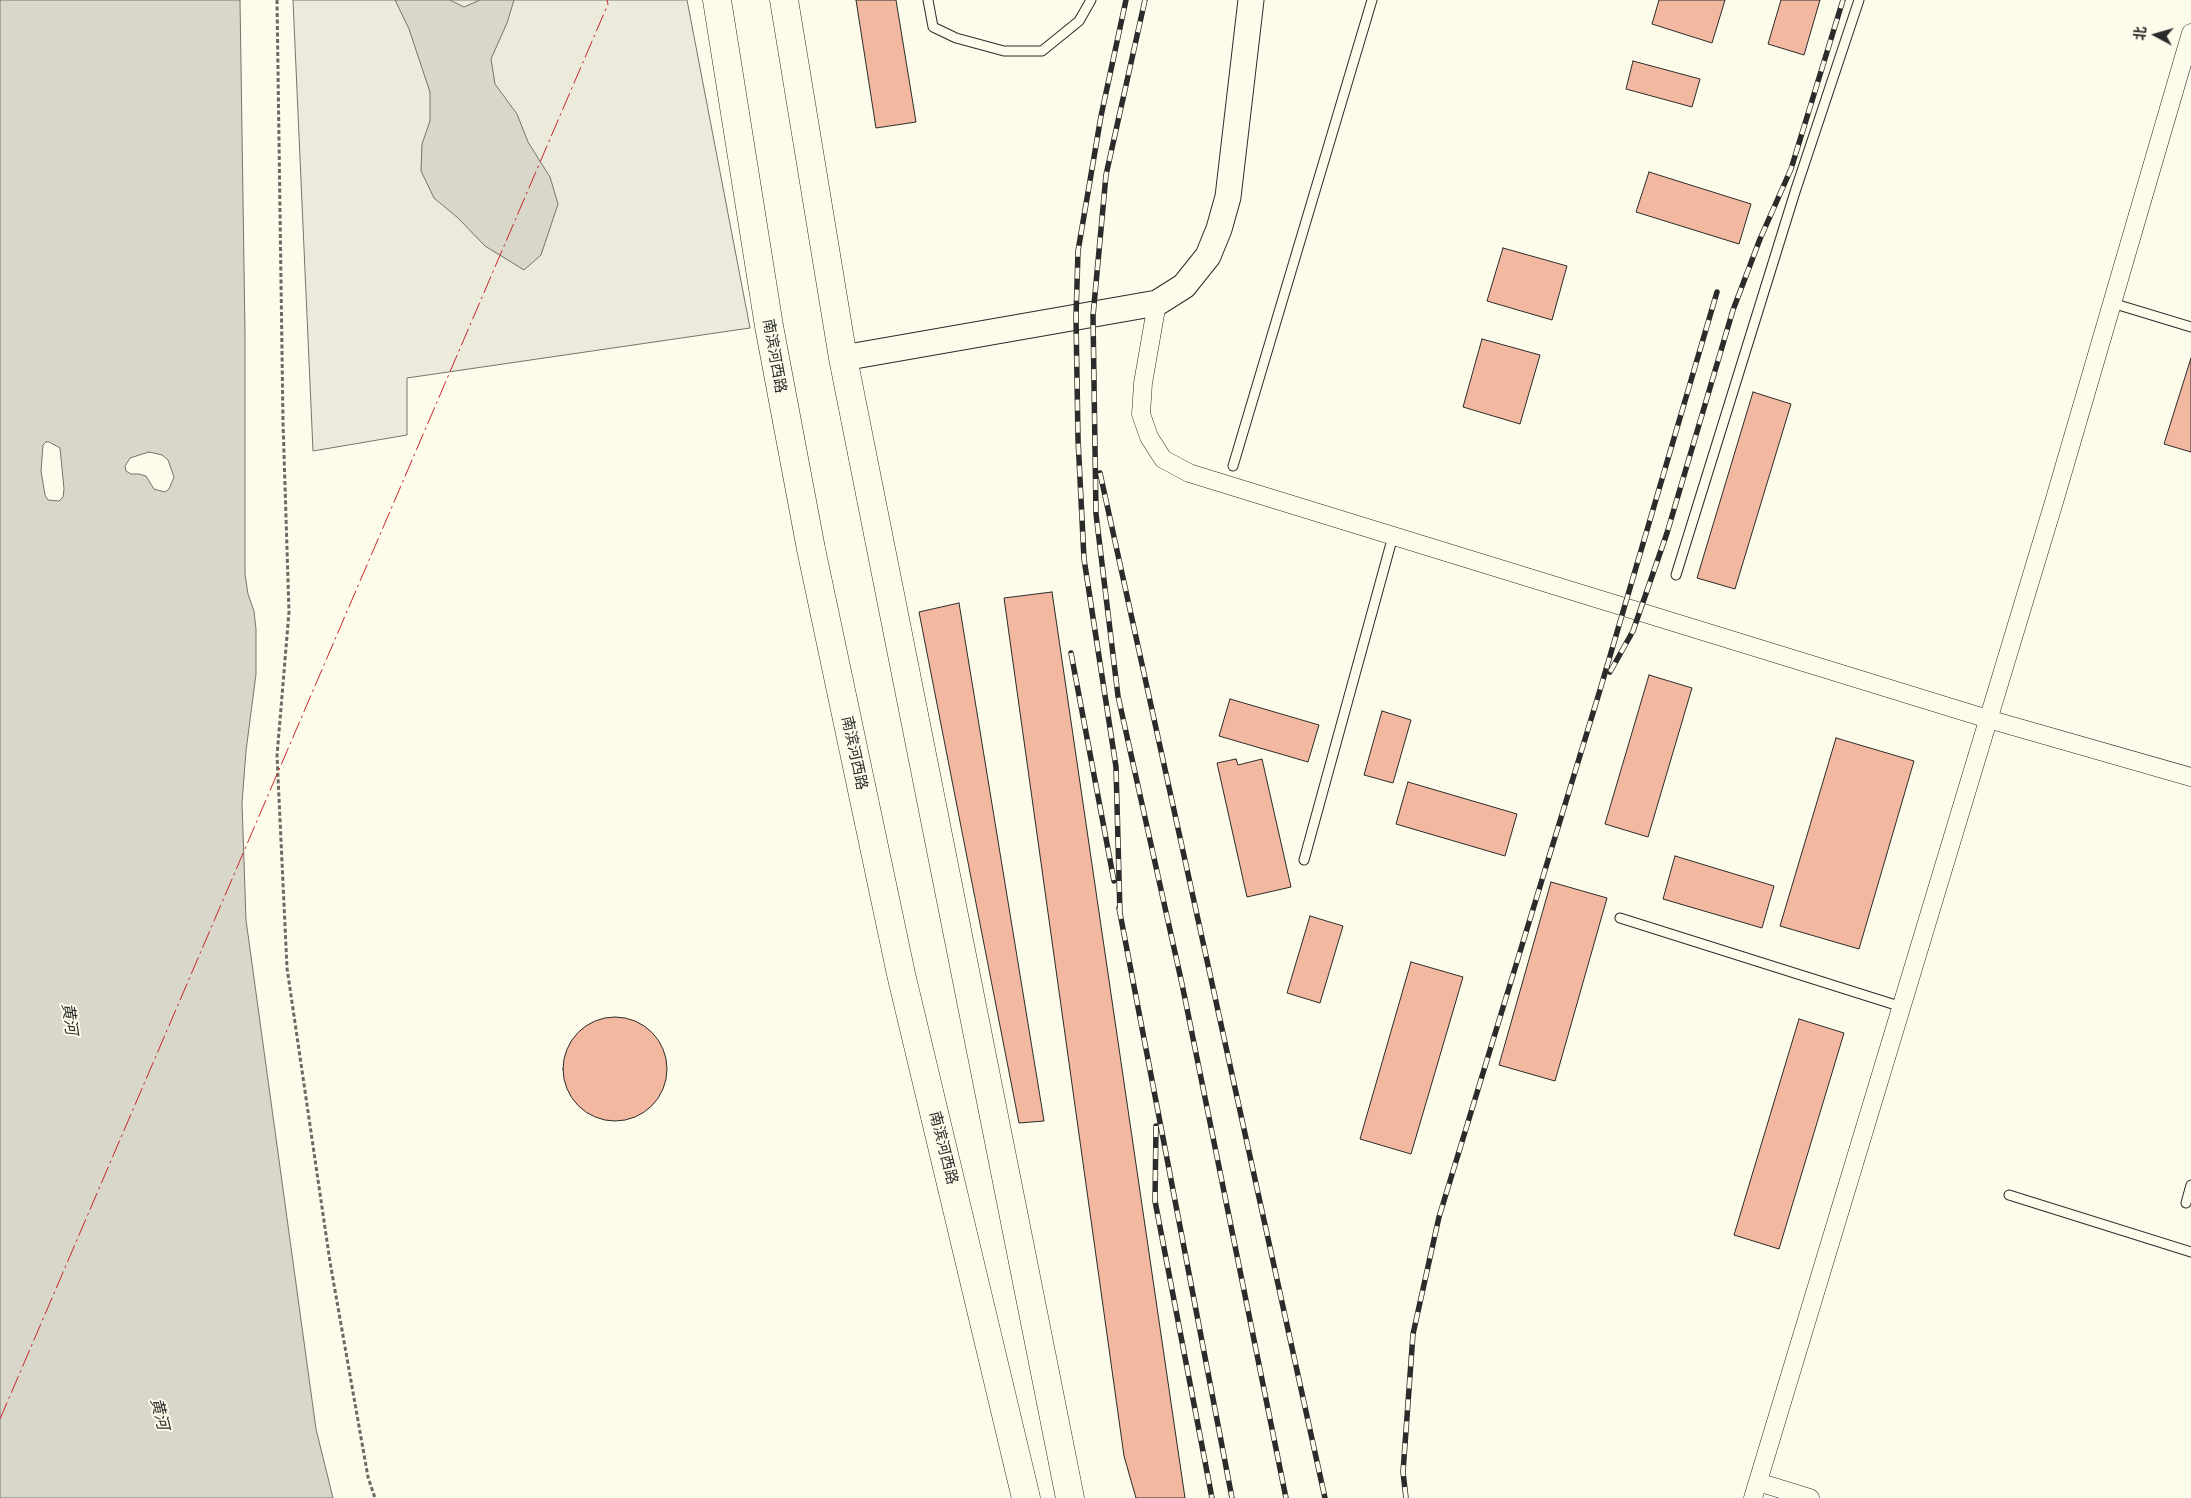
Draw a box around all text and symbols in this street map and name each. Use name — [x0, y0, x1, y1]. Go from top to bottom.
north arrow — [2131, 10, 2181, 60]
text: 北 — [2131, 26, 2150, 41]
street label: 南滨河西路 — [759, 318, 789, 394]
street label: 南滨河西路 — [837, 714, 871, 792]
water label: 黄河 — [57, 1002, 81, 1036]
street label: 南滨河西路 — [925, 1109, 961, 1187]
water label: 黄河 — [146, 1396, 172, 1432]

